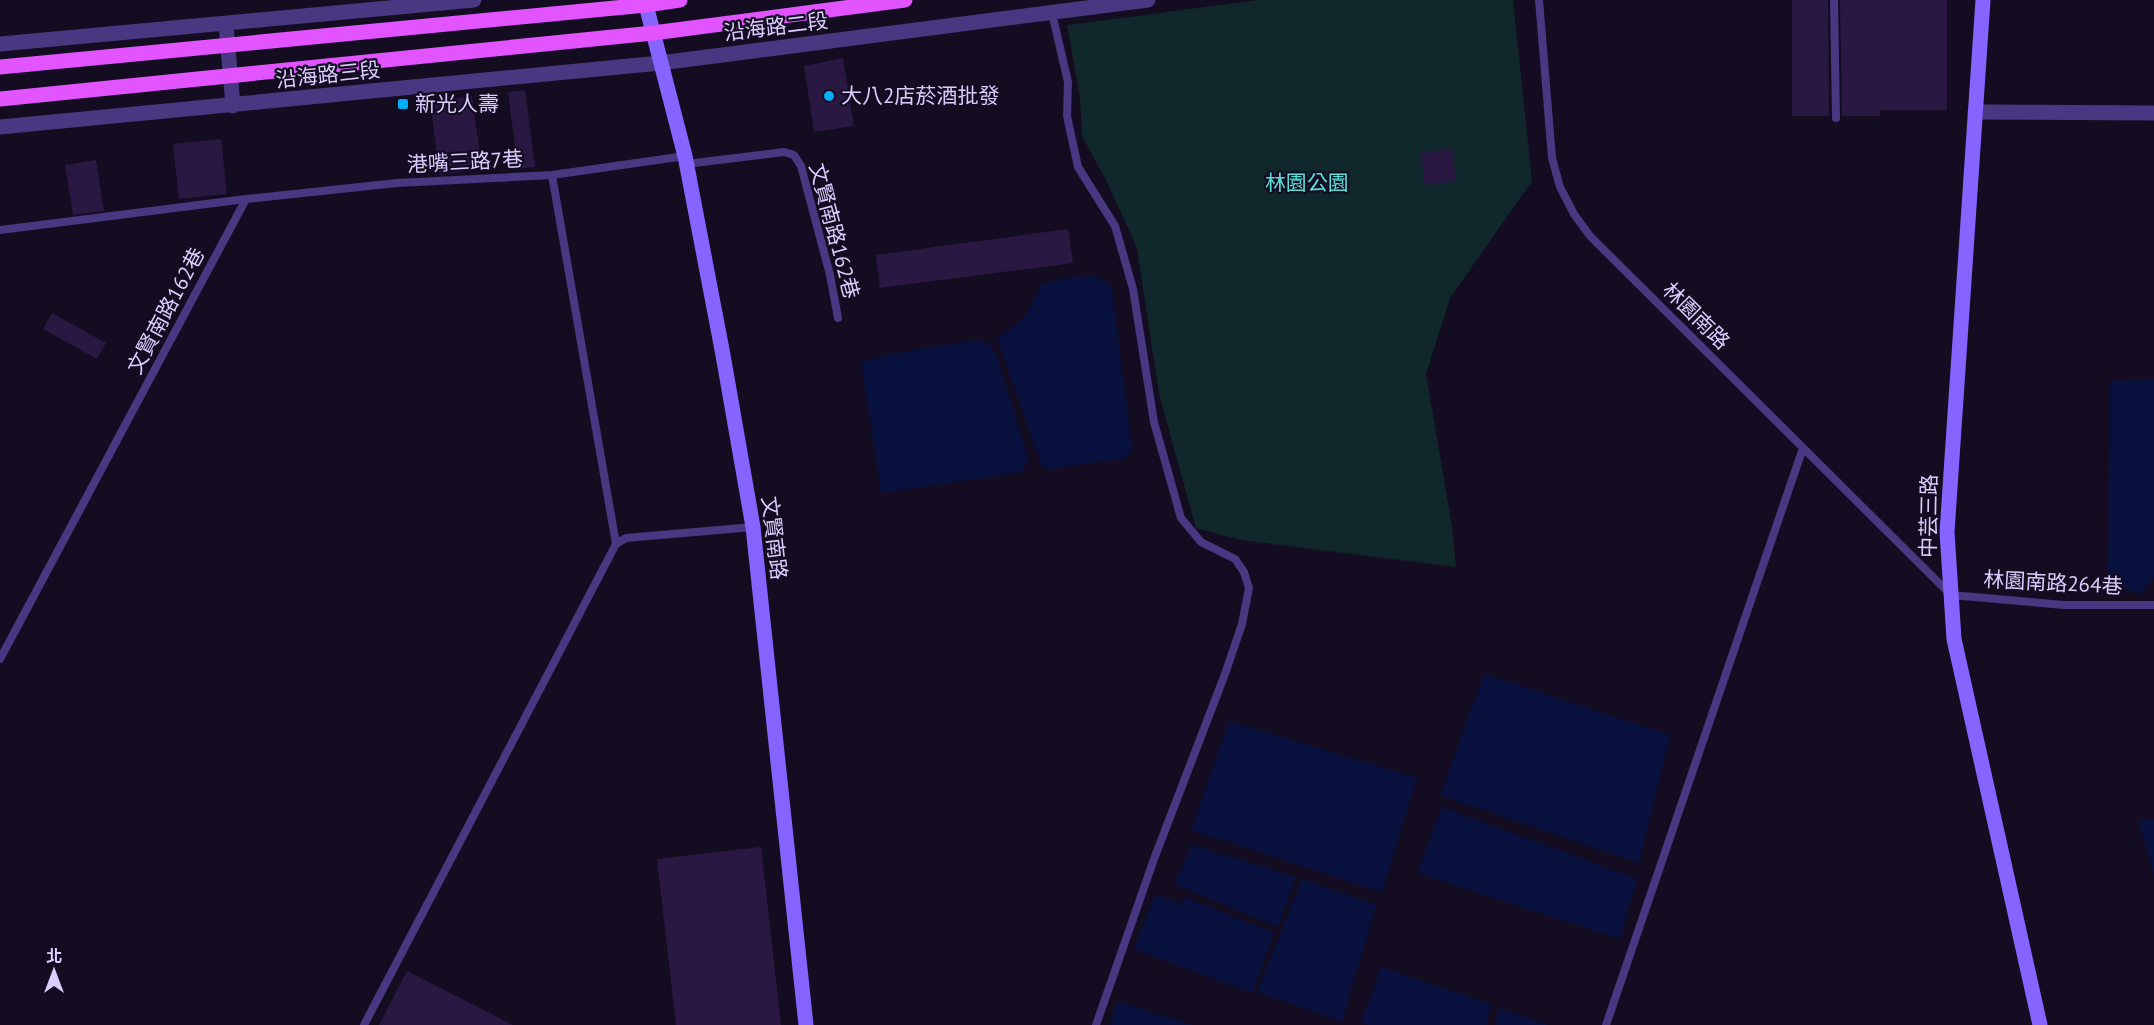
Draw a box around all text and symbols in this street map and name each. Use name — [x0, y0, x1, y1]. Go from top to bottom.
street label: 沿海路二段 — [722, 7, 830, 46]
street label: 沿海路三段 — [274, 56, 382, 93]
place label: 大八2店菸酒批發 — [841, 82, 999, 109]
marker: 大八2店菸酒批發 — [822, 89, 836, 103]
place label: 新光人壽 — [415, 90, 499, 117]
marker: 新光人壽 — [396, 97, 410, 111]
street label: 港嘴三路7巷 — [406, 145, 524, 178]
street label: 文賢南路162巷 — [803, 160, 866, 302]
park label: 林園公園 — [1265, 169, 1349, 196]
street label: 文賢南路162巷 — [121, 243, 210, 379]
street label: 林園南路 — [1657, 276, 1736, 355]
street label: 中芸三路 — [1914, 474, 1943, 558]
street label: 文賢南路 — [756, 495, 793, 581]
street label: 林園南路264巷 — [1983, 565, 2123, 600]
north arrow — [24, 941, 84, 1001]
text: 北 — [46, 946, 62, 966]

